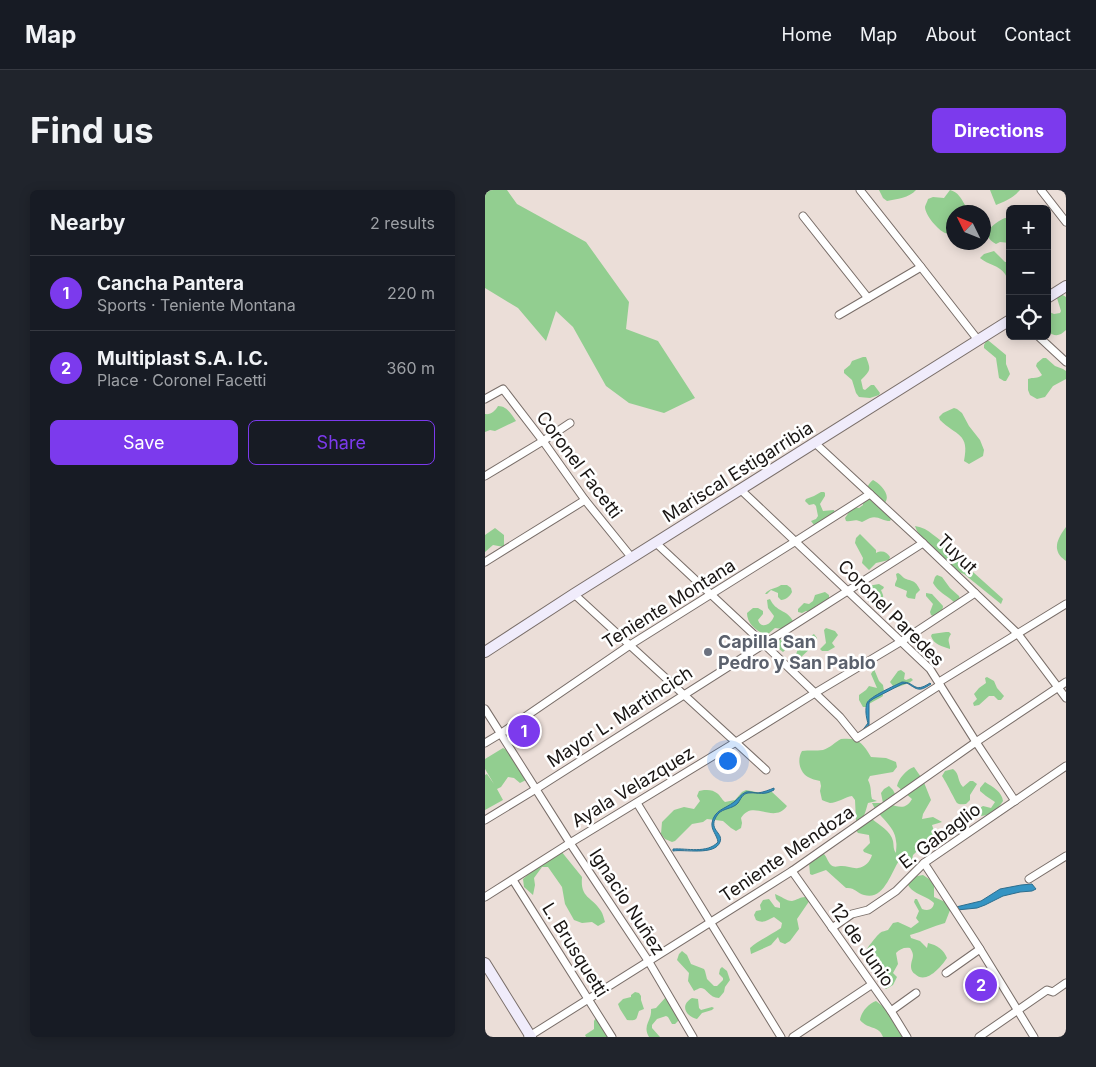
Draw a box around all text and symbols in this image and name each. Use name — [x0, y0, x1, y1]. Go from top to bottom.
text: Map — [25, 20, 76, 49]
text: Home — [782, 24, 832, 45]
text: Map — [860, 24, 897, 45]
text: About — [925, 24, 976, 45]
text: Contact — [1004, 24, 1071, 45]
button: Directions — [932, 108, 1066, 153]
text: Find us — [30, 109, 154, 151]
north arrow — [946, 205, 991, 250]
map controls — [1006, 205, 1051, 340]
button: + — [1006, 205, 1051, 250]
text: Nearby — [50, 210, 125, 235]
text: 2 results — [370, 213, 435, 233]
button: − — [1006, 250, 1051, 295]
text: Cancha Pantera — [97, 272, 244, 295]
text: 1 — [63, 283, 69, 303]
text: 220 m — [387, 283, 435, 303]
text: Sports · Teniente Montana — [97, 295, 296, 315]
button: locate — [1006, 295, 1051, 340]
text: Multiplast S.A. I.C. — [97, 347, 269, 370]
text: 2 — [61, 358, 71, 378]
text: 360 m — [387, 358, 435, 378]
text: Place · Coronel Facetti — [97, 370, 266, 390]
street label: Coronel Facetti — [532, 407, 626, 522]
street label: Mariscal Estigarribia — [659, 417, 817, 526]
button: Save — [50, 420, 238, 465]
button: Share — [248, 420, 435, 465]
street label: Tuyut — [933, 530, 982, 578]
street label: Teniente Montana — [598, 554, 739, 653]
street label: Coronel Paredes — [834, 555, 949, 670]
place label: Capilla San Pedro y San Pablo — [718, 631, 876, 673]
marker: Capilla San Pedro y San Pablo — [702, 646, 714, 658]
street label: Mayor L. Martincich — [543, 662, 696, 771]
pin: 1 — [508, 712, 540, 750]
street label: Ayala Velazquez — [568, 742, 698, 831]
your location — [715, 748, 741, 774]
street label: E. Gabaglio — [895, 798, 985, 873]
street label: Teniente Mendoza — [716, 801, 858, 906]
street label: Ignacio Nuñez — [585, 845, 669, 959]
street label: L. Brusquetti — [538, 899, 613, 1001]
street label: 12 de Junio — [826, 899, 899, 990]
pin: 2 — [965, 966, 997, 1004]

